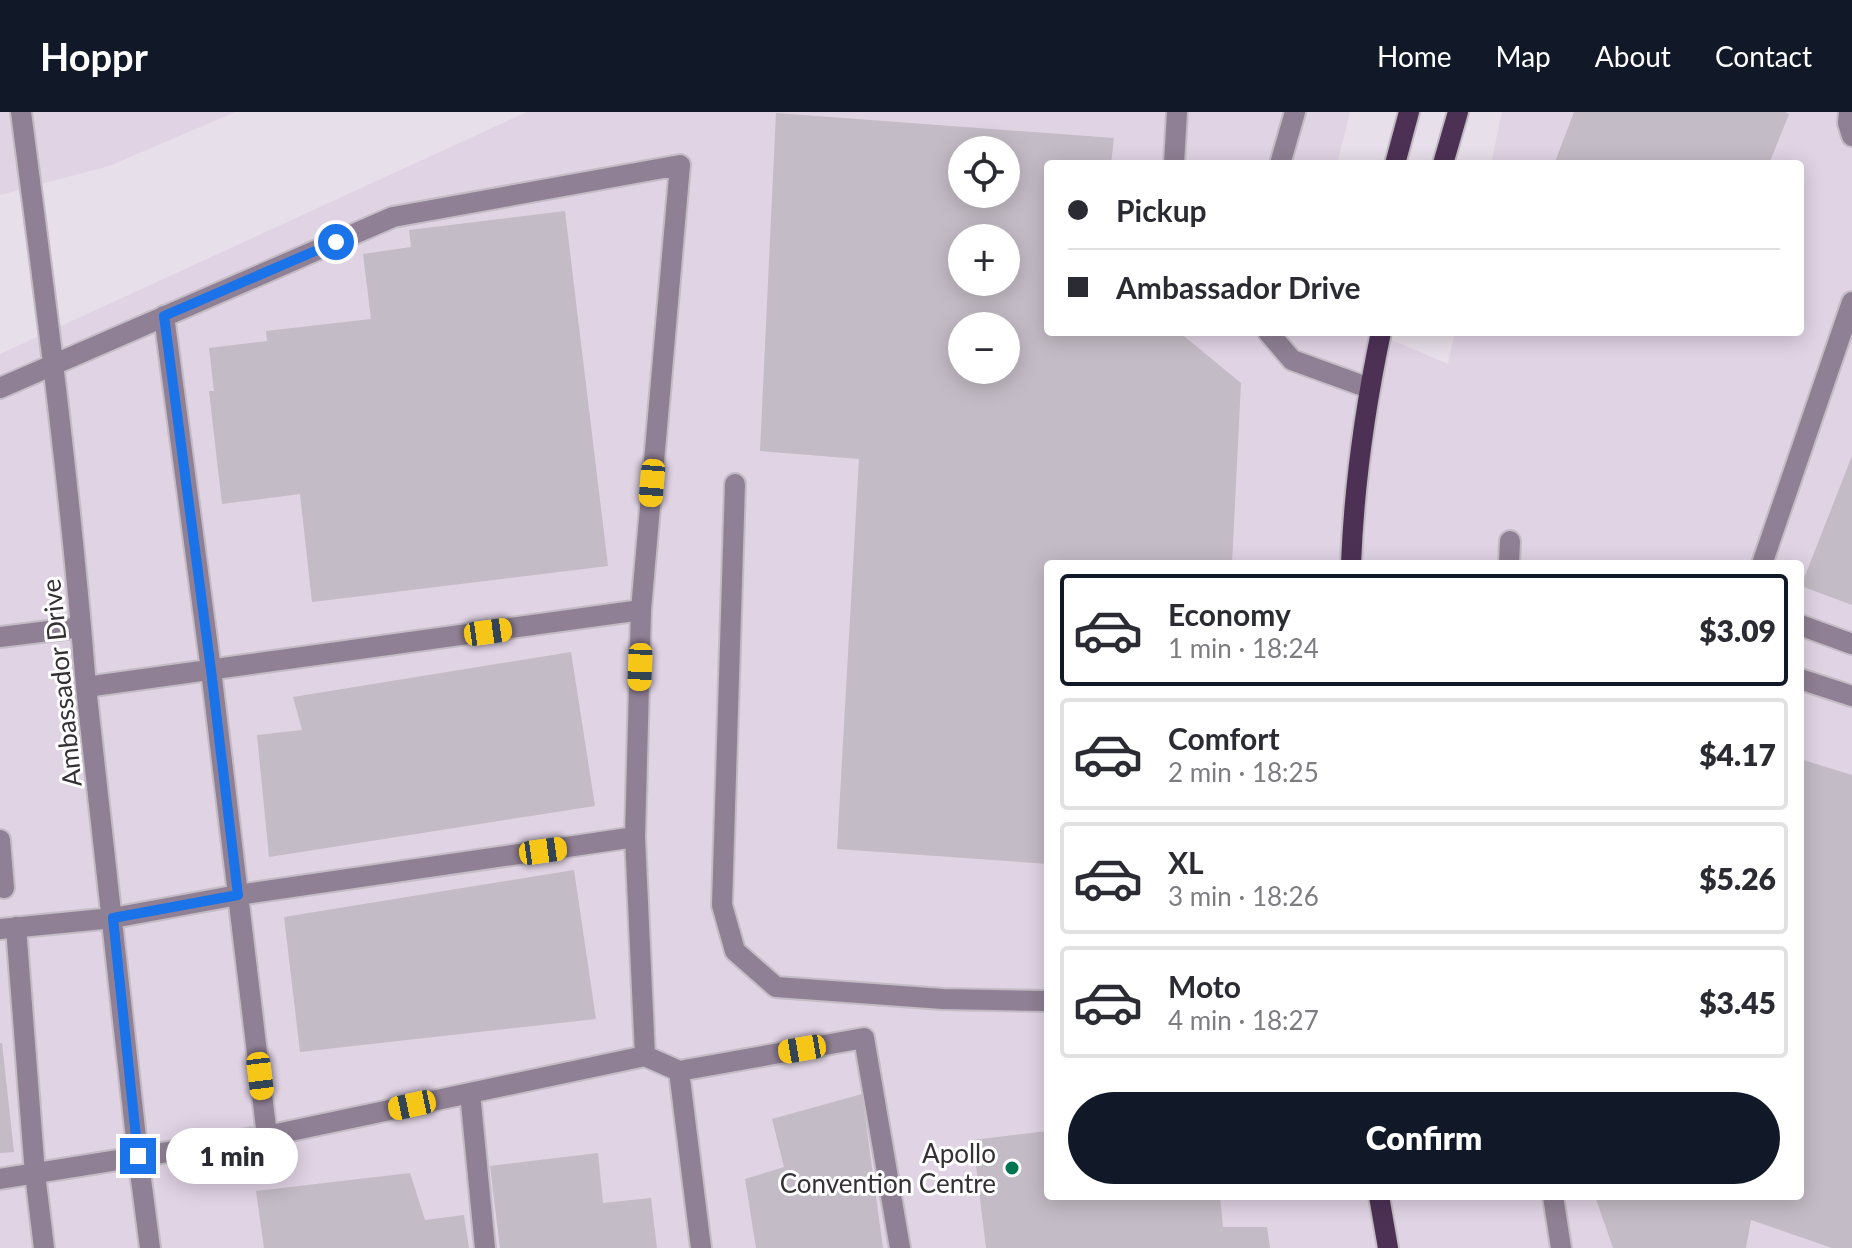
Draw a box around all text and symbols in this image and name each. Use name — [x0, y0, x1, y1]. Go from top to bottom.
text: Hoppr — [40, 33, 148, 79]
text: Home — [1377, 39, 1452, 73]
text: Map — [1496, 39, 1551, 73]
text: About — [1595, 39, 1671, 73]
text: Contact — [1715, 39, 1812, 73]
map controls — [948, 136, 1020, 384]
button: locate — [948, 136, 1020, 208]
text: Pickup — [1116, 192, 1207, 228]
route start — [318, 224, 354, 260]
button: + — [948, 224, 1020, 296]
text: Ambassador Drive — [1116, 269, 1361, 305]
button: − — [948, 312, 1020, 384]
car — [638, 458, 666, 508]
street label: Ambassador Drive — [34, 578, 88, 788]
icon: car — [1072, 594, 1144, 666]
text: Economy — [1168, 596, 1291, 632]
text: $3.09 — [1699, 612, 1776, 648]
car — [463, 617, 513, 647]
text: 1 min · 18:24 — [1168, 632, 1319, 664]
car — [627, 643, 653, 691]
icon: car — [1072, 718, 1144, 790]
text: Comfort — [1168, 720, 1280, 756]
text: $4.17 — [1699, 736, 1776, 772]
text: 2 min · 18:25 — [1168, 756, 1319, 788]
car — [518, 836, 568, 866]
icon: car — [1072, 842, 1144, 914]
text: XL — [1168, 844, 1204, 880]
text: $5.26 — [1699, 860, 1776, 896]
text: 3 min · 18:26 — [1168, 880, 1319, 912]
icon: car — [1072, 966, 1144, 1038]
text: Moto — [1168, 968, 1241, 1004]
text: $3.45 — [1699, 984, 1776, 1020]
text: 4 min · 18:27 — [1168, 1004, 1319, 1036]
car — [776, 1033, 828, 1065]
car — [245, 1051, 275, 1101]
car — [386, 1088, 438, 1122]
button: Confirm — [1068, 1092, 1780, 1184]
callout: 1 min — [166, 1128, 298, 1184]
place label: Apollo Convention Centre — [780, 1137, 996, 1199]
route end — [120, 1138, 156, 1174]
text: 1 min — [200, 1140, 264, 1172]
marker: Apollo Convention Centre — [1003, 1159, 1021, 1177]

